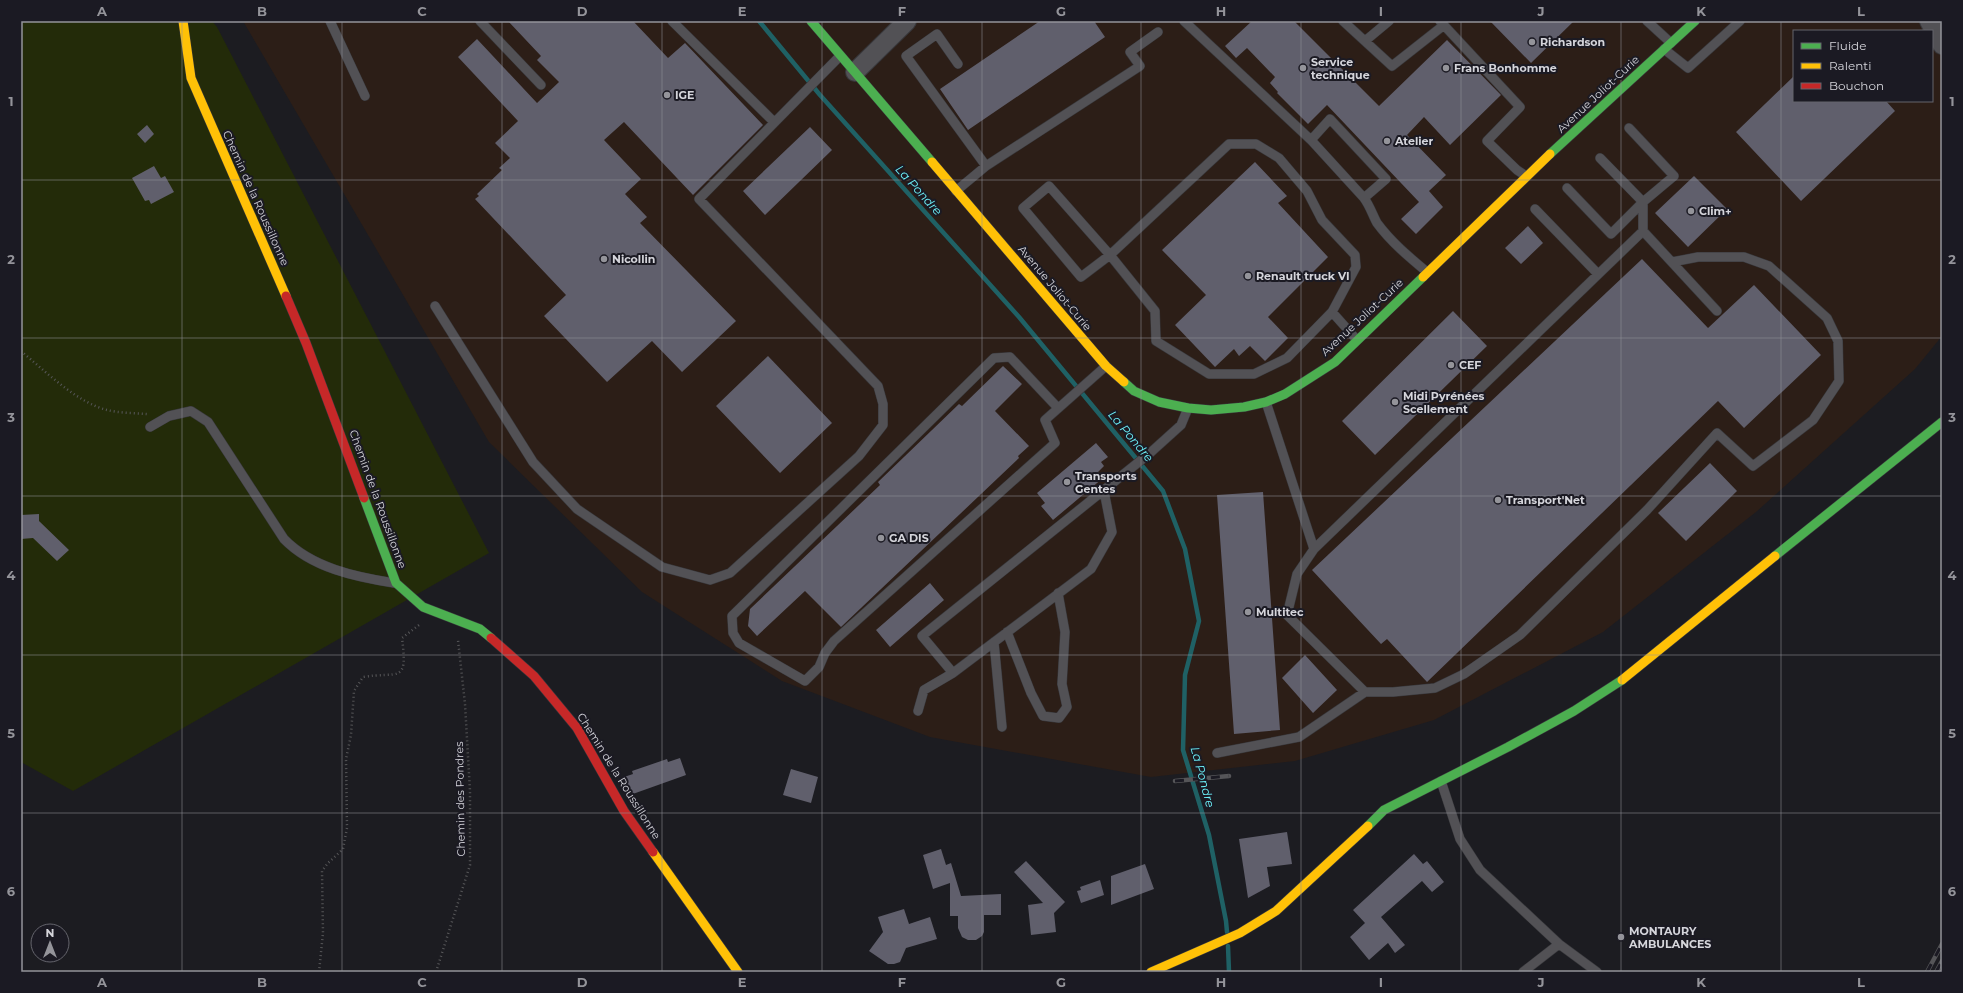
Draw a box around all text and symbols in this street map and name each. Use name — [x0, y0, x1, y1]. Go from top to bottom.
text: A — [96, 3, 108, 19]
text: B — [257, 3, 267, 19]
text: C — [417, 3, 427, 19]
text: D — [577, 3, 588, 19]
text: E — [738, 3, 747, 19]
text: F — [898, 3, 906, 19]
text: G — [1056, 3, 1066, 19]
text: H — [1216, 3, 1226, 19]
text: I — [1379, 3, 1383, 19]
text: J — [1536, 3, 1545, 19]
text: K — [1696, 3, 1706, 19]
text: L — [1857, 3, 1865, 19]
legend — [1793, 30, 1933, 102]
place label: Richardson — [1540, 35, 1605, 49]
marker: Richardson — [1527, 37, 1537, 47]
text: Fluide — [1829, 38, 1867, 53]
street label: Avenue Joliot-Curie — [1554, 52, 1642, 136]
place label: Service technique — [1311, 55, 1370, 82]
text: Ralenti — [1829, 58, 1871, 73]
place label: Frans Bonhomme — [1454, 61, 1557, 75]
marker: Service technique — [1298, 63, 1308, 73]
marker: Frans Bonhomme — [1441, 63, 1451, 73]
text: Bouchon — [1829, 78, 1884, 93]
place label: IGE — [675, 88, 694, 102]
marker: IGE — [662, 90, 672, 100]
text: 1 — [8, 93, 14, 109]
text: 1 — [1949, 93, 1955, 109]
street label: Chemin de la Roussillonne — [220, 128, 292, 268]
place label: Atelier — [1394, 134, 1433, 148]
marker: Atelier — [1382, 136, 1392, 146]
water label: La Pondre — [893, 162, 945, 218]
place label: Clim+ — [1699, 204, 1732, 218]
marker: Clim+ — [1686, 206, 1696, 216]
street label: Avenue Joliot-Curie — [1015, 242, 1095, 334]
text: 2 — [7, 251, 15, 267]
text: 2 — [1948, 251, 1956, 267]
place label: Nicollin — [612, 252, 655, 266]
marker: Nicollin — [599, 254, 609, 264]
place label: Renault truck VI — [1256, 269, 1350, 283]
marker: Renault truck VI — [1243, 271, 1253, 281]
street label: Avenue Joliot-Curie — [1318, 275, 1406, 359]
place label: CEF — [1459, 358, 1481, 372]
marker: CEF — [1446, 360, 1456, 370]
place label: Midi Pyrénées Scellement — [1403, 389, 1485, 416]
marker: Midi Pyrénées Scellement — [1390, 397, 1400, 407]
water label: La Pondre — [1105, 407, 1157, 465]
text: 3 — [6, 409, 15, 425]
text: 3 — [1947, 409, 1956, 425]
street label: Chemin de la Roussillonne — [346, 428, 410, 571]
place label: Transports Gentes — [1075, 469, 1137, 496]
marker: Transports Gentes — [1062, 477, 1072, 487]
place label: Transport'Net — [1506, 493, 1585, 507]
marker: Transport'Net — [1493, 495, 1503, 505]
place label: GA DIS — [889, 531, 929, 545]
marker: GA DIS — [876, 533, 886, 543]
text: 4 — [7, 567, 16, 583]
text: 4 — [1948, 567, 1957, 583]
place label: Multitec — [1256, 605, 1304, 619]
marker: Multitec — [1243, 607, 1253, 617]
street label: Chemin de la Roussillonne — [574, 710, 664, 842]
text: 5 — [7, 725, 15, 741]
text: 5 — [1948, 725, 1956, 741]
street label: Chemin des Pondres — [452, 741, 468, 857]
water label: La Pondre — [1188, 745, 1218, 809]
text: 6 — [7, 883, 16, 899]
text: 6 — [1948, 883, 1957, 899]
north arrow — [30, 923, 70, 963]
place label: MONTAURY AMBULANCES — [1628, 924, 1711, 951]
text: N — [46, 926, 54, 940]
marker: MONTAURY AMBULANCES — [1616, 932, 1626, 942]
text: A — [96, 974, 108, 990]
text: B — [257, 974, 267, 990]
text: C — [417, 974, 427, 990]
text: D — [577, 974, 588, 990]
text: E — [738, 974, 747, 990]
text: F — [898, 974, 906, 990]
text: G — [1056, 974, 1066, 990]
text: H — [1216, 974, 1226, 990]
text: I — [1379, 974, 1383, 990]
text: J — [1536, 974, 1545, 990]
text: K — [1696, 974, 1706, 990]
text: L — [1857, 974, 1865, 990]

